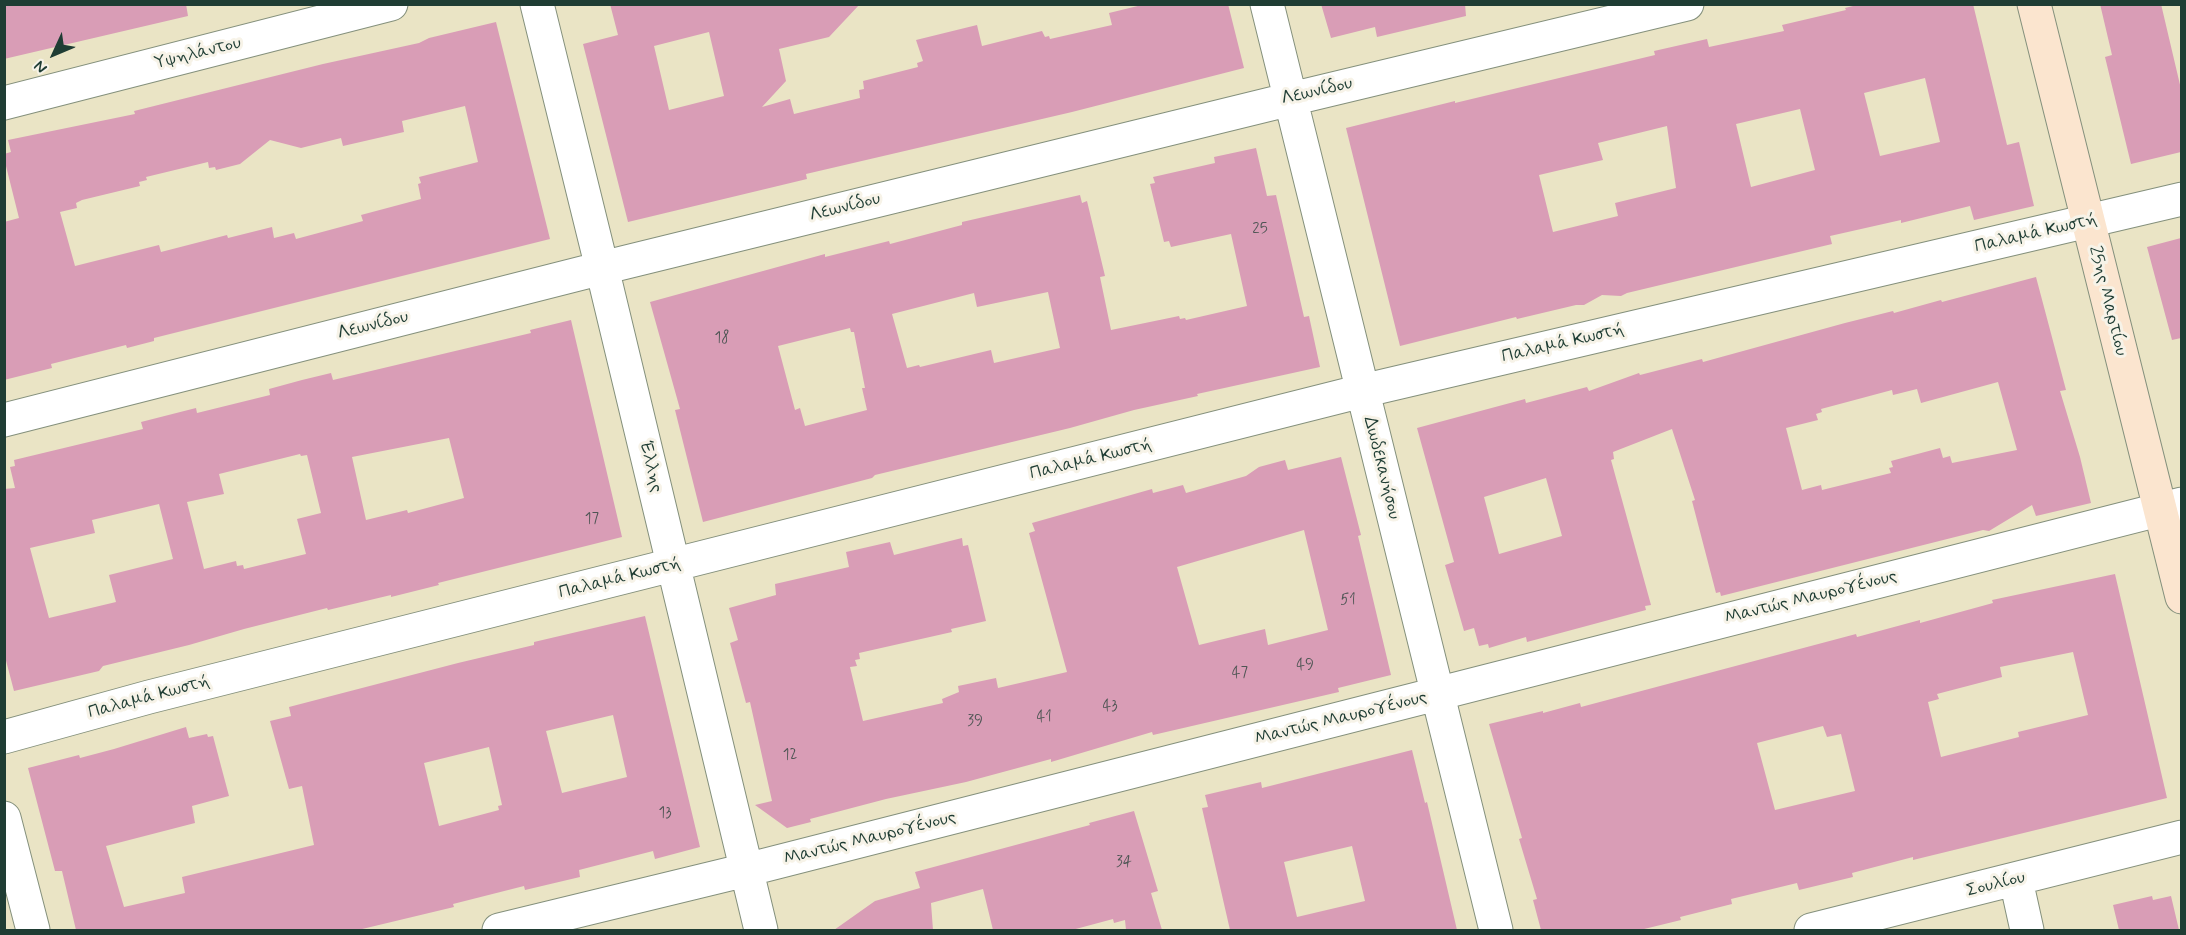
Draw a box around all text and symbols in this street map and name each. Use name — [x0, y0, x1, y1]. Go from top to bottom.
north arrow — [24, 24, 84, 84]
street label: Υψηλάντου — [153, 33, 243, 75]
text: N — [29, 56, 52, 78]
street label: Λεωνίδου — [1279, 73, 1355, 111]
street label: Λεωνίδου — [807, 189, 883, 227]
street label: Παλαμά Κωστή — [1973, 209, 2099, 259]
house number: 25 — [1252, 221, 1268, 239]
street label: 25ης Μαρτίου — [2083, 244, 2131, 358]
street label: Λεωνίδου — [335, 307, 411, 345]
street label: Παλαμά Κωστή — [1500, 319, 1626, 369]
house number: 18 — [715, 330, 729, 348]
street label: Δωδεκανήσου — [1358, 414, 1404, 522]
street label: Παλαμά Κωστή — [1028, 434, 1154, 486]
street label: Έλλης — [634, 439, 666, 495]
house number: 17 — [585, 511, 599, 529]
street label: Παλαμά Κωστή — [557, 553, 683, 605]
street label: Μαντώς Μαυρογένους — [1723, 566, 1899, 630]
house number: 51 — [1340, 592, 1356, 610]
house number: 49 — [1296, 657, 1314, 675]
house number: 47 — [1232, 665, 1248, 683]
street label: Παλαμά Κωστή — [86, 671, 212, 725]
street label: Μαντώς Μαυρογένους — [1253, 687, 1429, 751]
house number: 43 — [1102, 698, 1118, 716]
house number: 41 — [1036, 709, 1052, 727]
house number: 39 — [967, 713, 983, 731]
house number: 12 — [783, 747, 797, 765]
house number: 13 — [658, 805, 672, 823]
street label: Μαντώς Μαυρογένους — [782, 807, 958, 871]
house number: 34 — [1116, 854, 1132, 872]
street label: Σουλίου — [1964, 867, 2028, 903]

